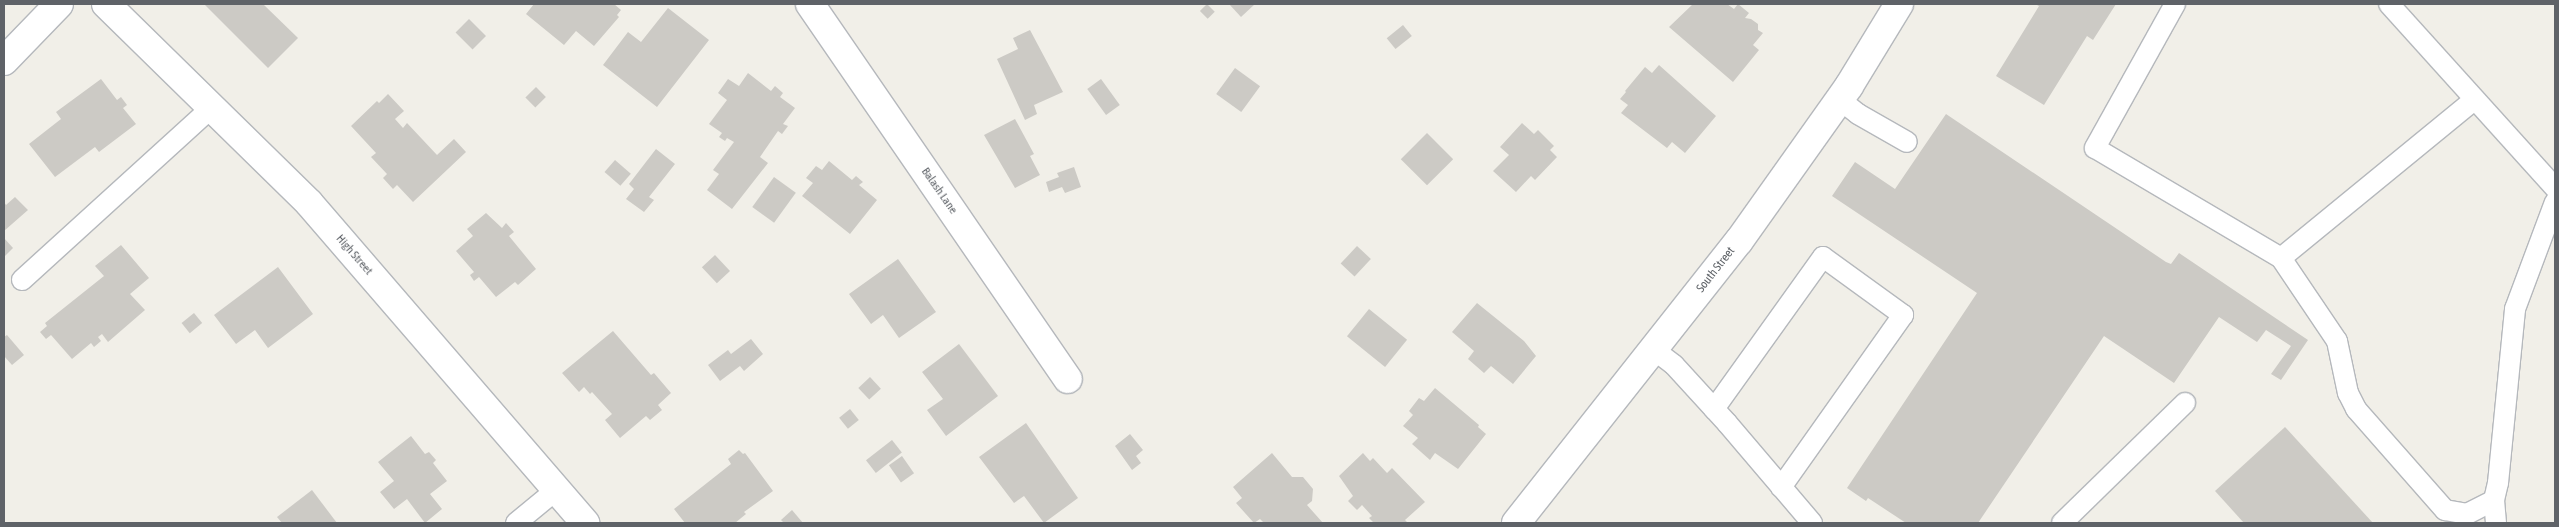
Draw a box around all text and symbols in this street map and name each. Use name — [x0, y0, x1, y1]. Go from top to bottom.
street label: Balash Lane — [918, 165, 960, 217]
street label: High Street — [333, 232, 375, 278]
street label: South Street — [1694, 244, 1738, 296]

